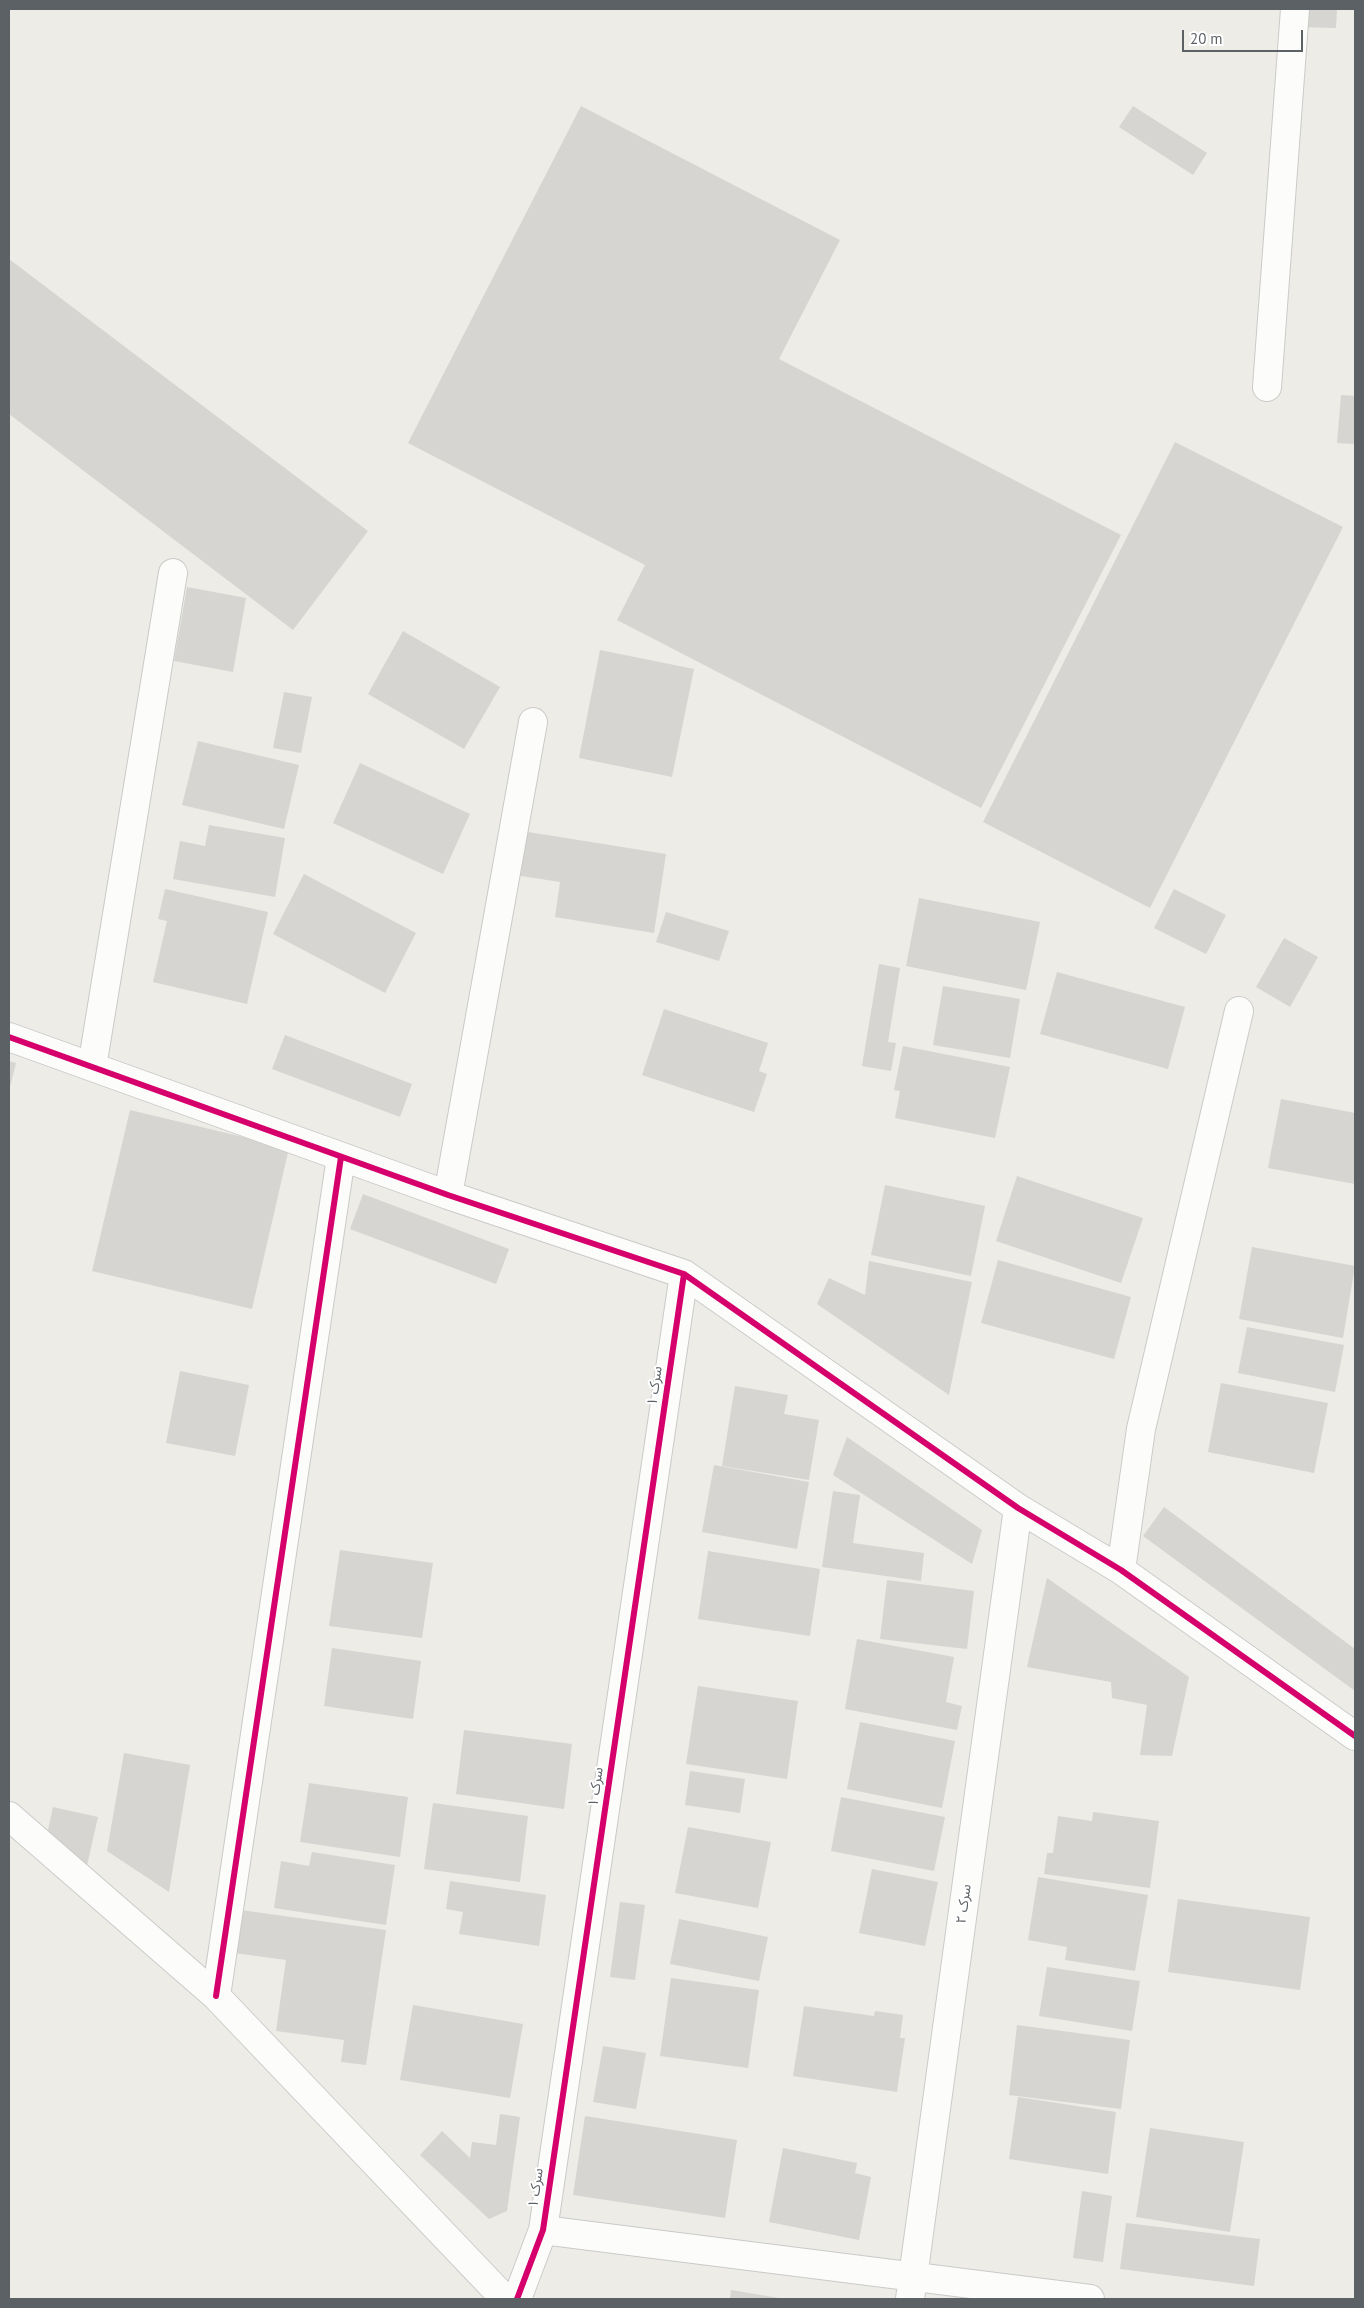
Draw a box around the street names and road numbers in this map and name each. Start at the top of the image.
street label: سرک ۱ [644,1365,666,1407]
street label: سرک ۱ [585,1766,607,1808]
street label: سرک ۲ [953,1883,975,1925]
street label: سرک ۱ [525,2167,547,2209]

